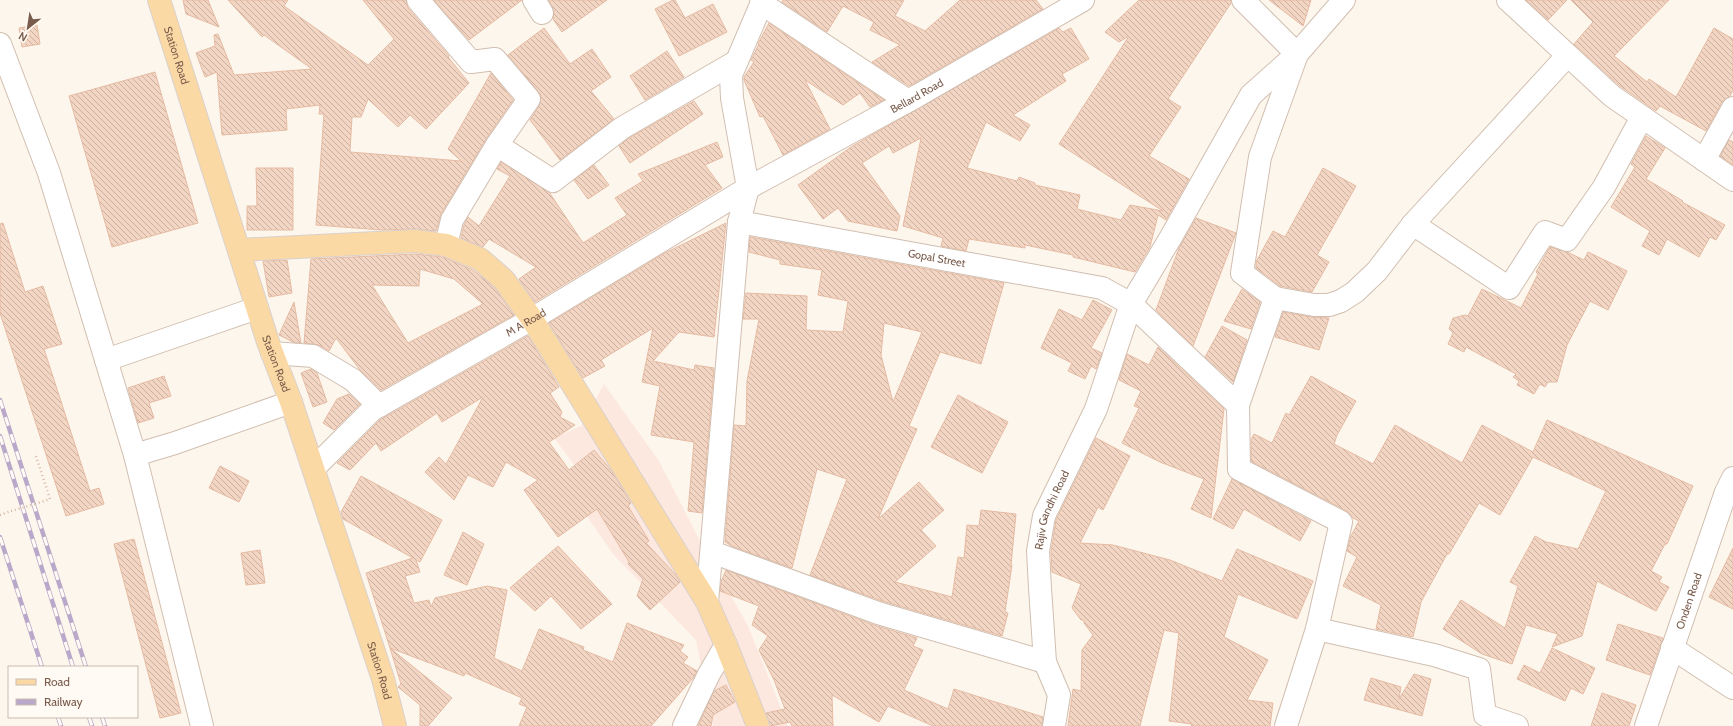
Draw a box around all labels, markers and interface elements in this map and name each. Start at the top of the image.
north arrow [8,8,48,48]
street label: Station Road [161,25,192,86]
text: N [16,29,30,45]
street label: Bellard Road [888,75,946,116]
street label: Gopal Street [907,246,967,270]
street label: M A Road [503,305,549,340]
street label: Station Road [259,333,293,394]
street label: Rajiv Gandhi Road [1031,468,1072,551]
street label: Onden Road [1673,571,1705,631]
street label: Station Road [364,640,395,701]
legend [8,666,138,718]
text: Road [44,674,70,689]
text: Railway [44,694,82,709]

